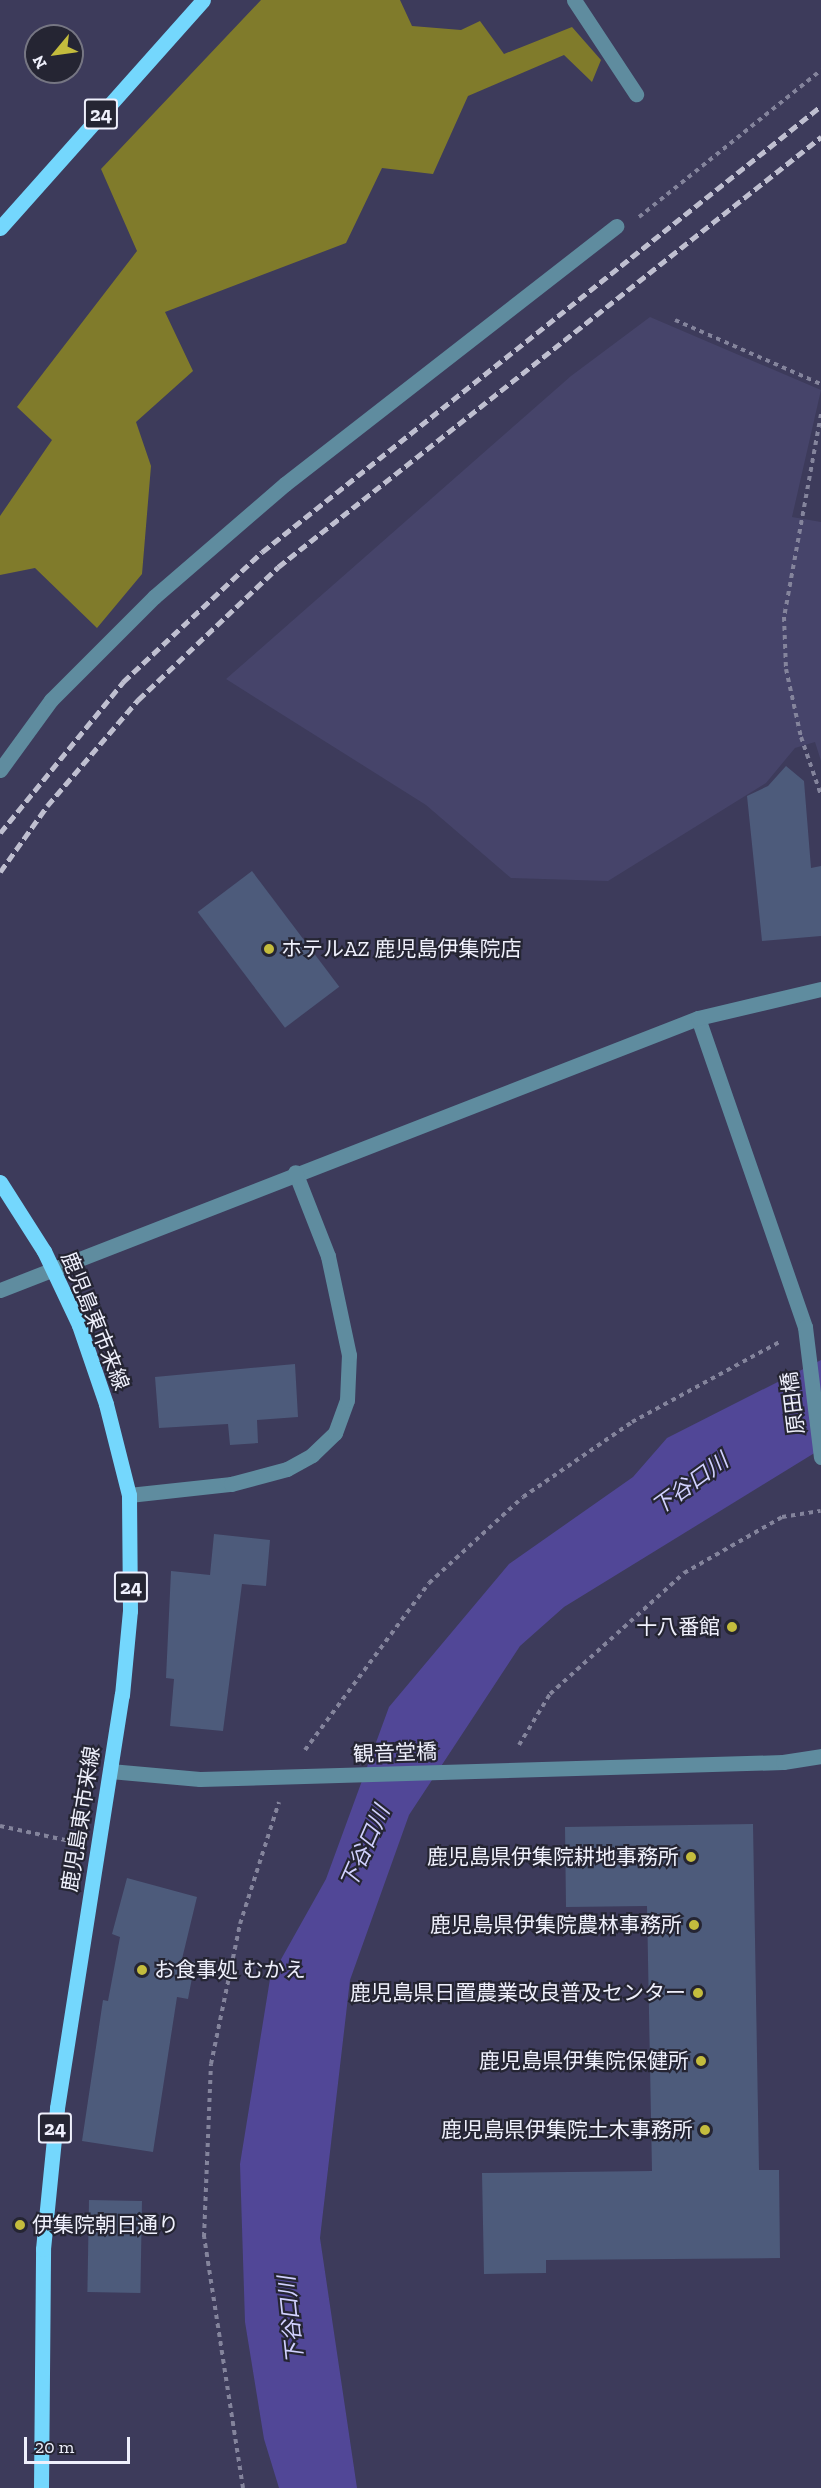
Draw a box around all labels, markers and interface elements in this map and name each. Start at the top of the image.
north arrow [24,24,84,84]
text: N [28,52,51,72]
road number: 24 [83,97,119,131]
place label: ホテルAZ 鹿児島伊集院店 [281,936,521,962]
marker: ホテルAZ 鹿児島伊集院店 [262,942,276,956]
street label: 鹿児島東市来線 [56,1248,134,1394]
street label: 原田橋 [777,1370,809,1436]
water label: 下谷口川 [647,1447,733,1521]
road number: 24 [113,1570,149,1604]
place label: 十八番館 [636,1614,720,1640]
marker: 十八番館 [725,1620,739,1634]
street label: 観音堂橋 [353,1739,437,1767]
street label: 鹿児島東市来線 [57,1744,105,1894]
water label: 下谷口川 [335,1801,395,1893]
place label: 鹿児島県伊集院耕地事務所 [427,1844,679,1870]
marker: 鹿児島県伊集院耕地事務所 [684,1850,698,1864]
place label: 鹿児島県伊集院農林事務所 [430,1912,682,1938]
marker: 鹿児島県伊集院農林事務所 [687,1918,701,1932]
place label: お食事処 むかえ [154,1957,306,1983]
marker: お食事処 むかえ [135,1963,149,1977]
place label: 鹿児島県日置農業改良普及センター [350,1980,686,2006]
marker: 鹿児島県日置農業改良普及センター [691,1986,705,2000]
place label: 鹿児島県伊集院保健所 [479,2048,689,2074]
marker: 鹿児島県伊集院保健所 [694,2054,708,2068]
road number: 24 [37,2111,73,2145]
place label: 鹿児島県伊集院土木事務所 [441,2117,693,2143]
marker: 鹿児島県伊集院土木事務所 [698,2123,712,2137]
place label: 伊集院朝日通り [32,2212,179,2238]
marker: 伊集院朝日通り [13,2218,27,2232]
water label: 下谷口川 [273,2275,309,2365]
scale bar [27,2425,134,2463]
text: 20 m [35,2436,74,2458]

